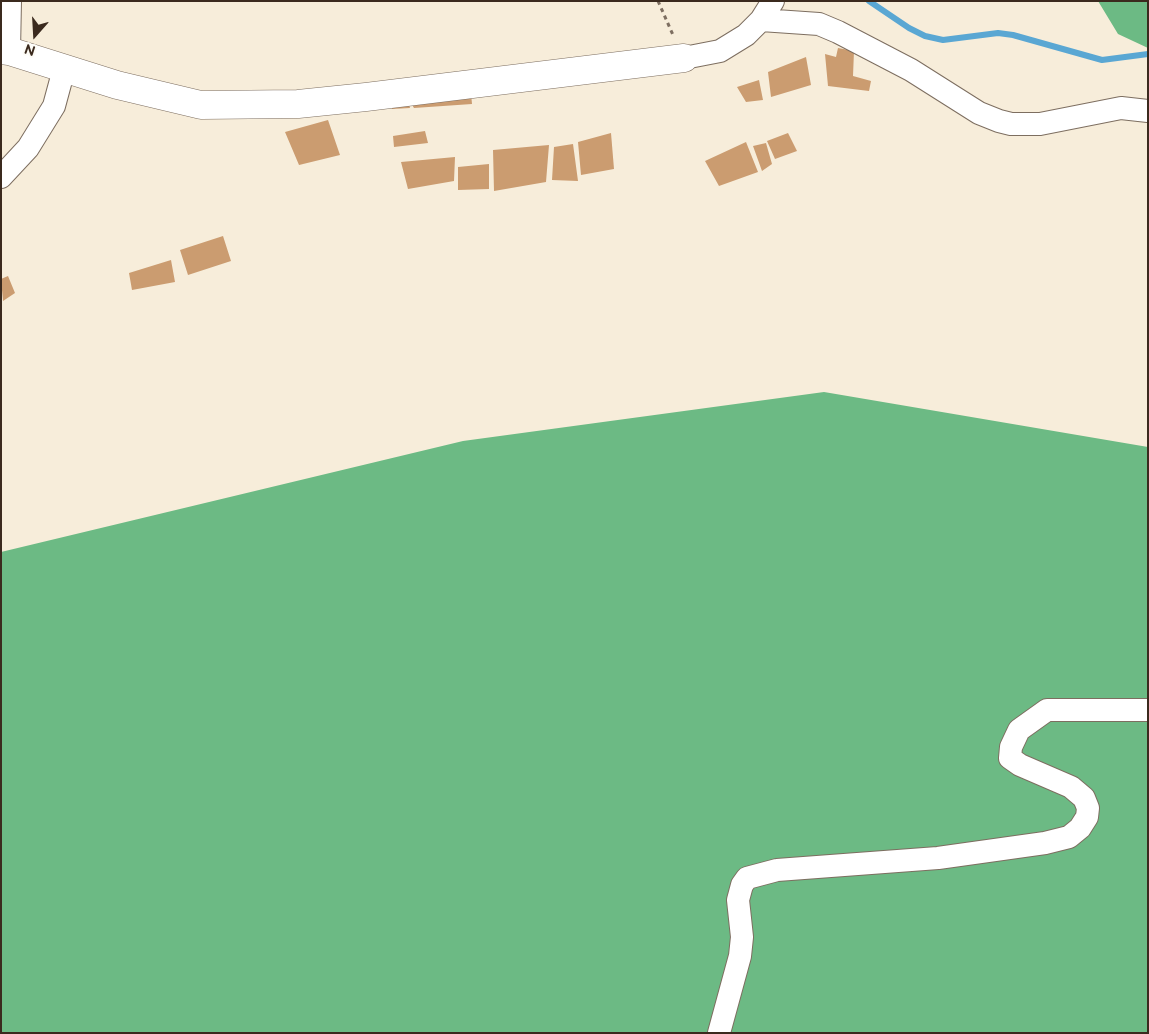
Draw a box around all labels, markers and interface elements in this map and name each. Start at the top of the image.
north arrow [10,10,60,60]
text: N [22,40,38,59]

